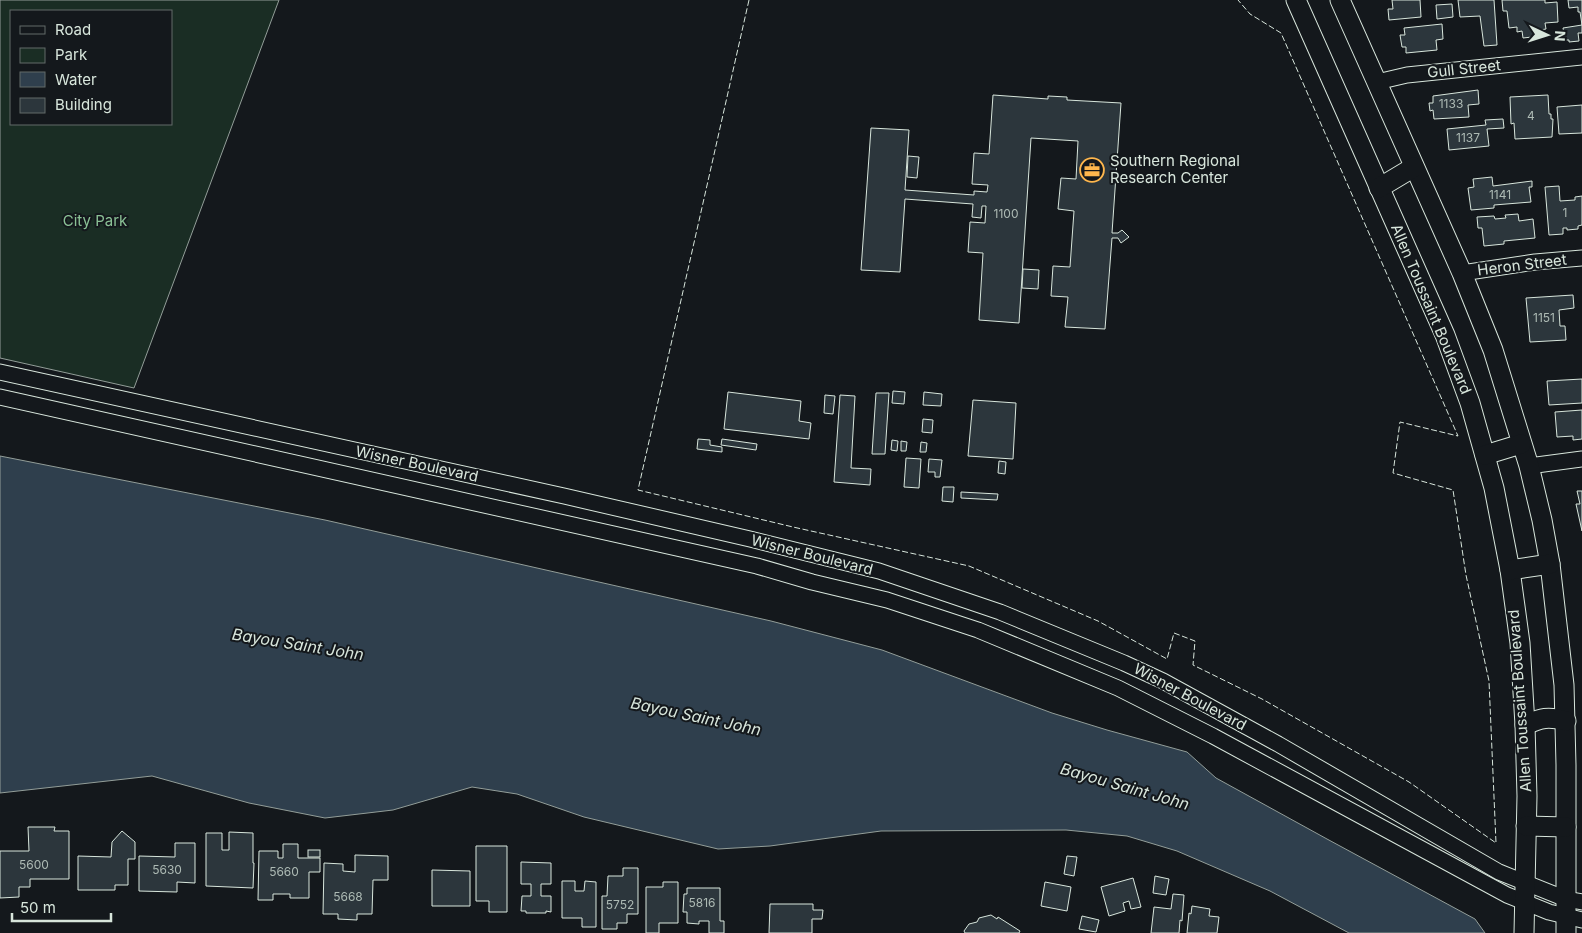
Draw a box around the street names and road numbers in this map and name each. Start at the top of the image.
street label: Gull Street [1426,55,1502,82]
street label: Allen Toussaint Boulevard [1387,221,1476,397]
street label: Heron Street [1476,250,1568,279]
street label: Wisner Boulevard [354,441,480,486]
street label: Wisner Boulevard [749,530,875,579]
street label: Allen Toussaint Boulevard [1504,609,1535,793]
street label: Wisner Boulevard [1131,659,1250,734]

